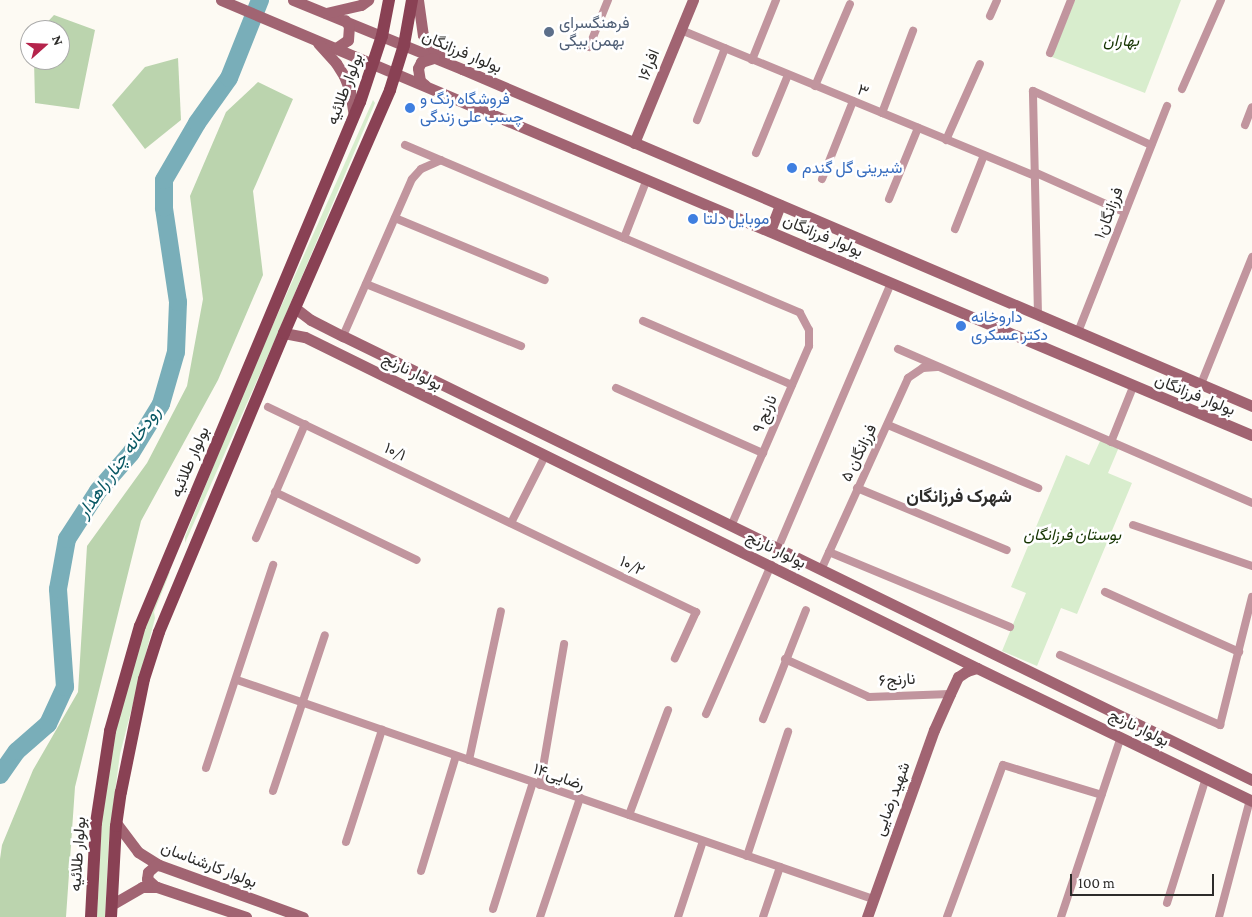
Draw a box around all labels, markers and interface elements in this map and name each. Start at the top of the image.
place label: فرهنگسرای بهمن بیگی [559,13,630,51]
north arrow [20,20,70,70]
marker: فرهنگسرای بهمن بیگی [543,26,555,38]
street label: بولوار فرزانگان [419,27,505,77]
park label: بهاران [1103,31,1139,51]
text: N [49,33,67,47]
street label: ۱۶افرا [634,46,664,84]
street label: بولوار طلائیه [323,51,367,127]
street label: ۳ [855,80,871,102]
place label: فروشگاه رنگ و چسب علی زندگی [420,89,524,127]
marker: فروشگاه رنگ و چسب علی زندگی [404,102,416,114]
place label: شیرینی گل گندم [802,158,902,178]
marker: شیرینی گل گندم [786,162,798,174]
street label: فرزانگان۱ [1090,184,1128,242]
place label: موبایل دلتا [703,209,769,229]
street label: بولوار فرزانگان [780,211,866,261]
marker: موبایل دلتا [687,213,699,225]
place label: داروخانه دکتر عسکری [971,307,1048,345]
marker: داروخانه دکتر عسکری [955,320,967,332]
street label: بولوار نارنج [379,349,445,395]
street label: بولوار فرزانگان [1152,370,1238,420]
street label: نارنج ۹ [748,392,782,436]
water label: رودخانه چنار راهدار [73,402,165,522]
street label: فرزانگان ۵ [837,421,881,485]
street label: بولوار طلائیه [167,424,213,500]
street label: ۱۰/۱ [381,439,409,465]
district label: شهرک فرزانگان [906,485,1012,507]
park label: بوستان فرزانگان [1023,525,1121,545]
street label: بولوار نارنج [743,527,809,573]
street label: ۱۰/۲ [616,552,648,580]
street label: نارنج۶ [878,669,916,691]
street label: بولوار نارنج [1106,705,1172,751]
street label: رضایی۱۴ [531,759,587,795]
street label: شهید رضایی [870,759,914,839]
street label: بولوار طلائیه [66,816,90,892]
street label: بولوار کارشناسان [158,838,260,892]
scale bar [1072,864,1216,896]
text: 100 m [1078,875,1115,891]

